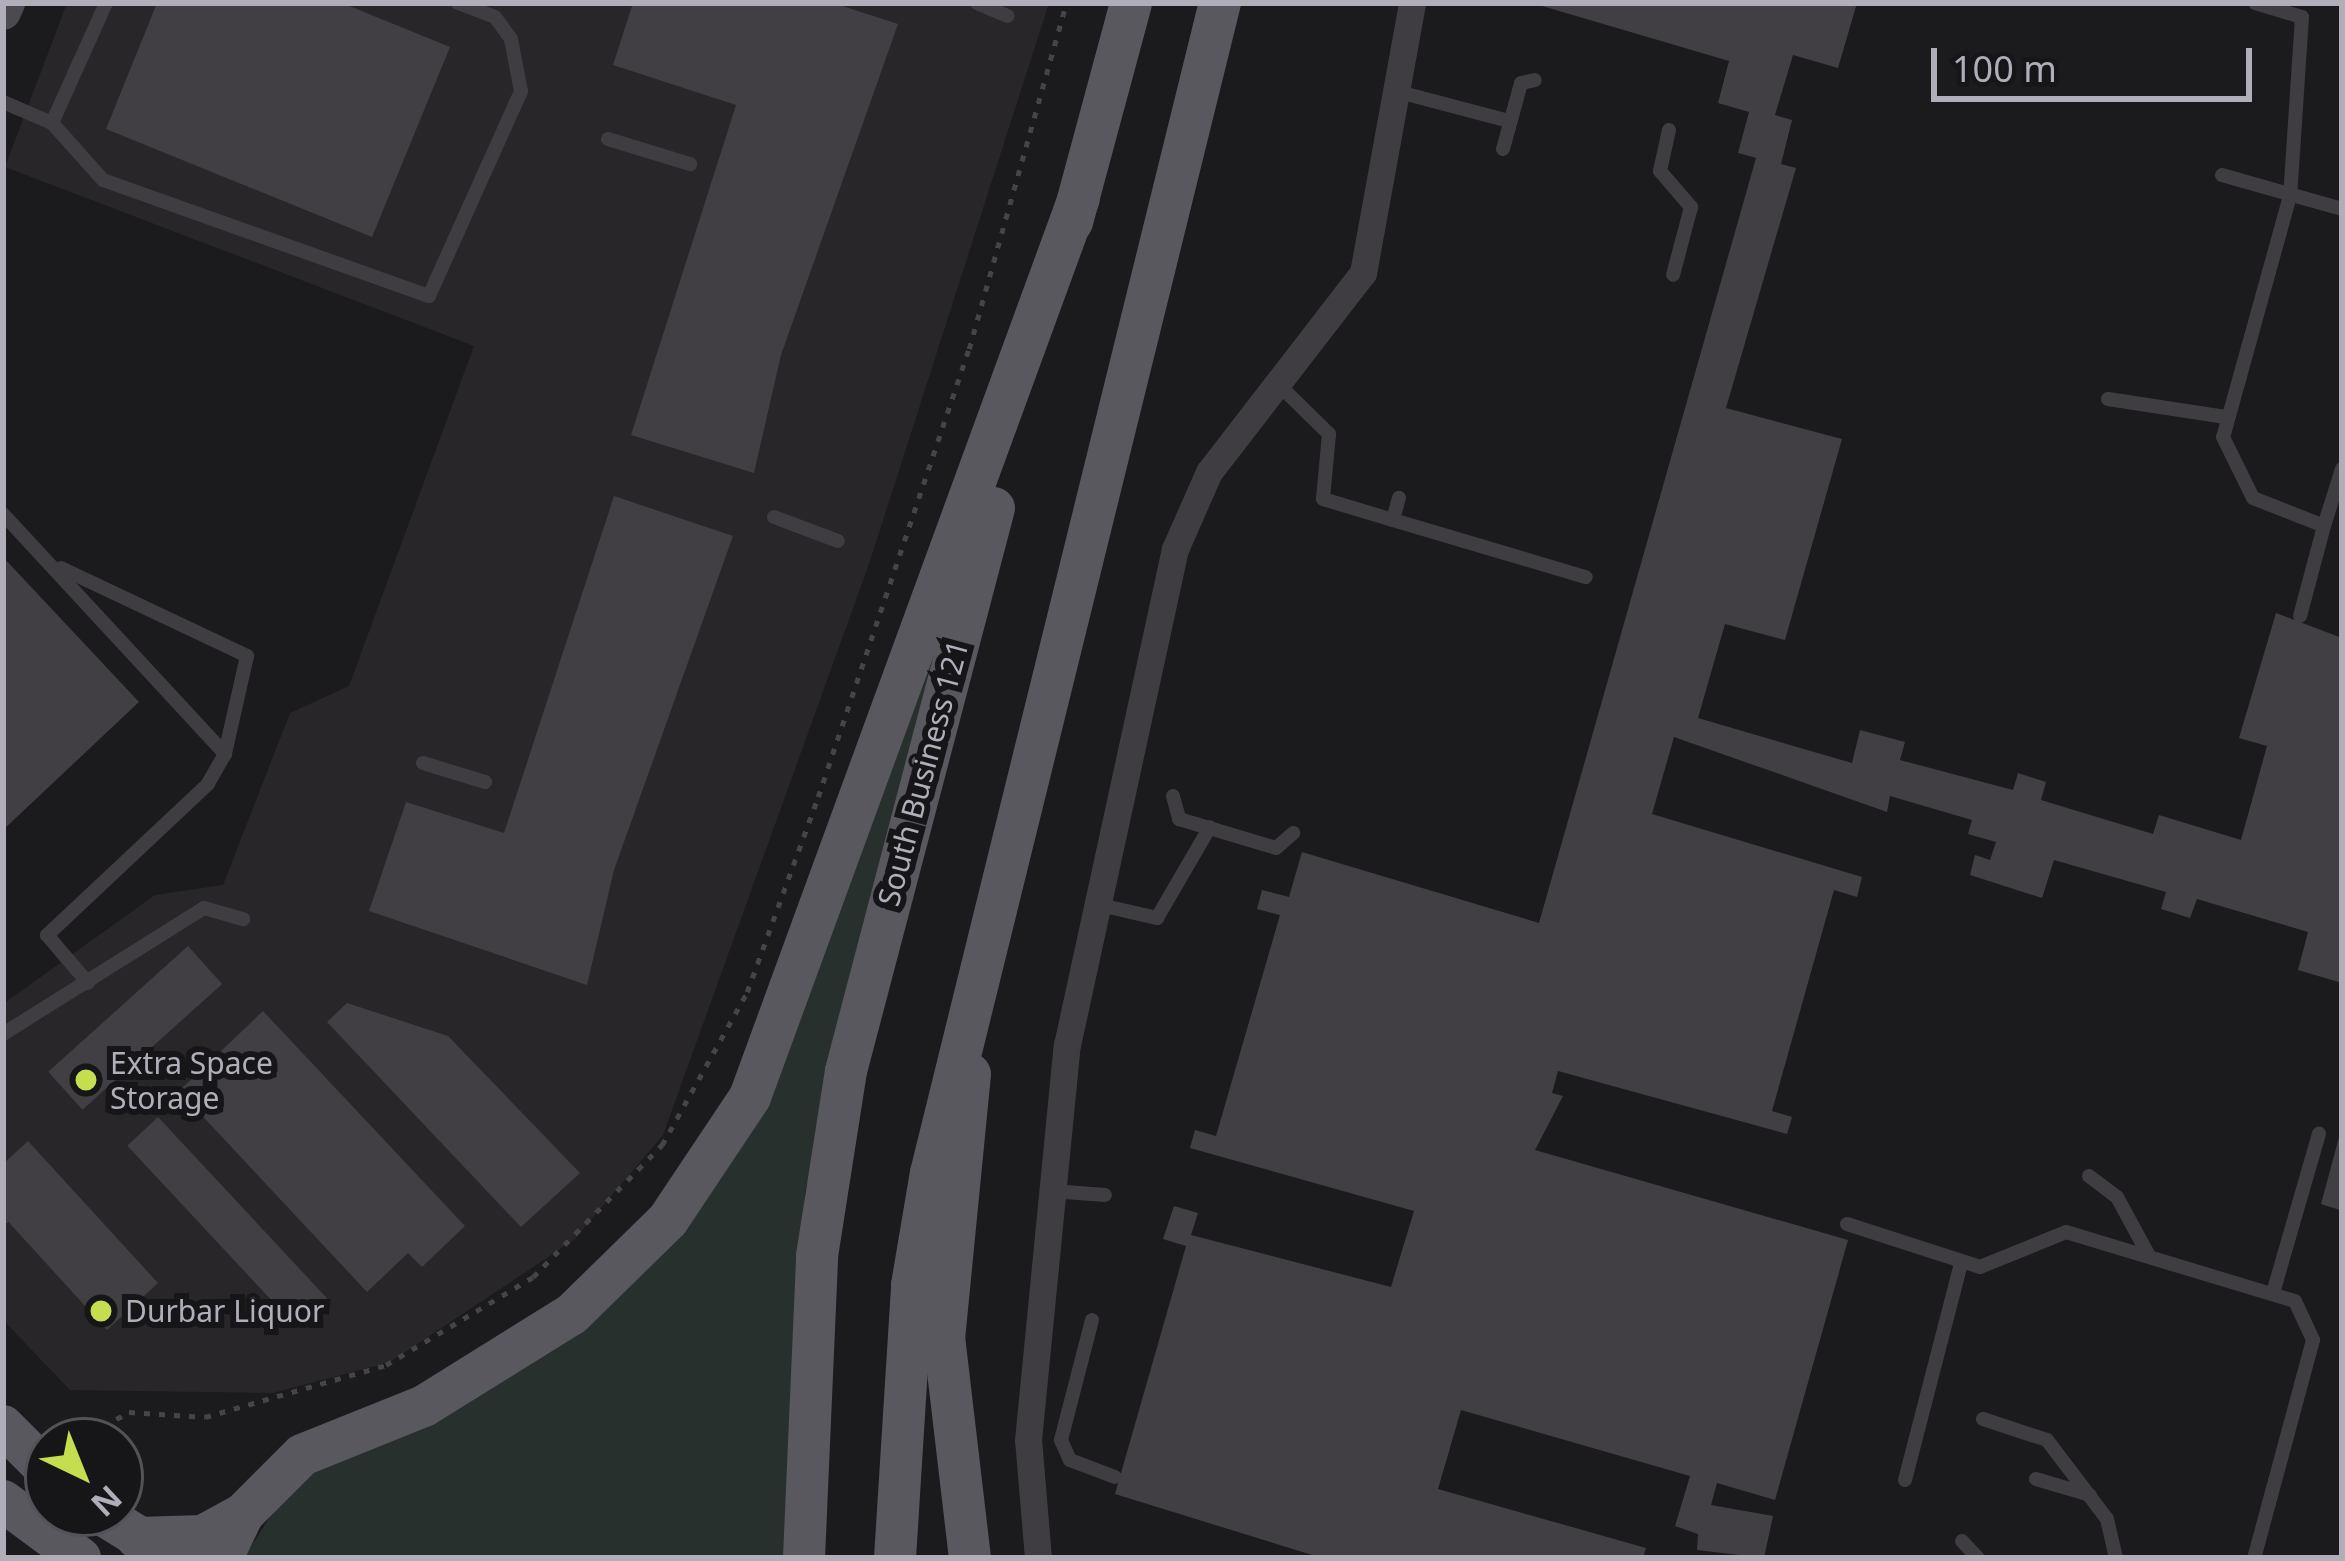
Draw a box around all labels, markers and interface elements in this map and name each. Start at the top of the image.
scale bar [1937,24,2258,98]
text: 100 m [1952,44,2057,93]
street label: South Business 121 [870,636,976,910]
place label: Extra Space Storage [110,1045,273,1116]
marker: Extra Space Storage [73,1067,99,1093]
place label: Durbar Liquor [125,1293,324,1329]
marker: Durbar Liquor [88,1298,114,1324]
north arrow [24,1417,144,1537]
text: N [82,1476,132,1527]

